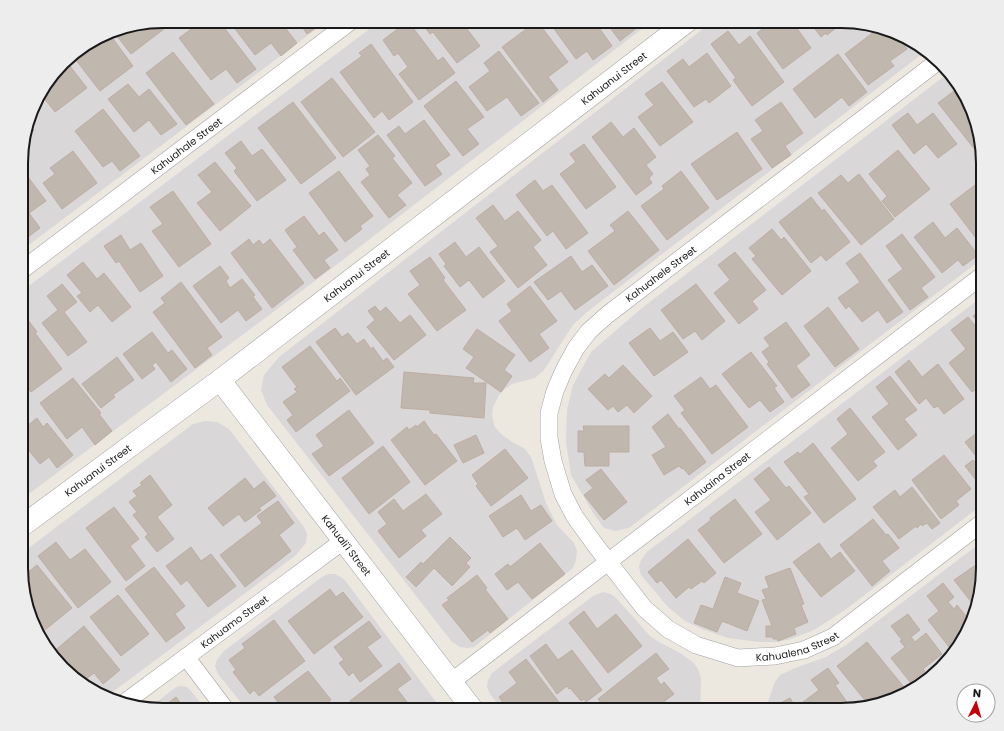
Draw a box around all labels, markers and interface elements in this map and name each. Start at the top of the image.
street label: Kahuanui Street [577,48,650,108]
street label: Kahuahale Street [147,113,225,178]
street label: Kahuahele Street [622,242,700,306]
street label: Kahuanui Street [320,245,393,305]
street label: Kahuanui Street [61,440,134,500]
street label: Kahuaina Street [681,448,754,509]
street label: Kahuali'i Street [318,511,375,579]
street label: Kahuamo Street [197,591,271,652]
street label: Kahualena Street [755,627,842,665]
north arrow [956,683,996,723]
text: N [972,685,982,701]

